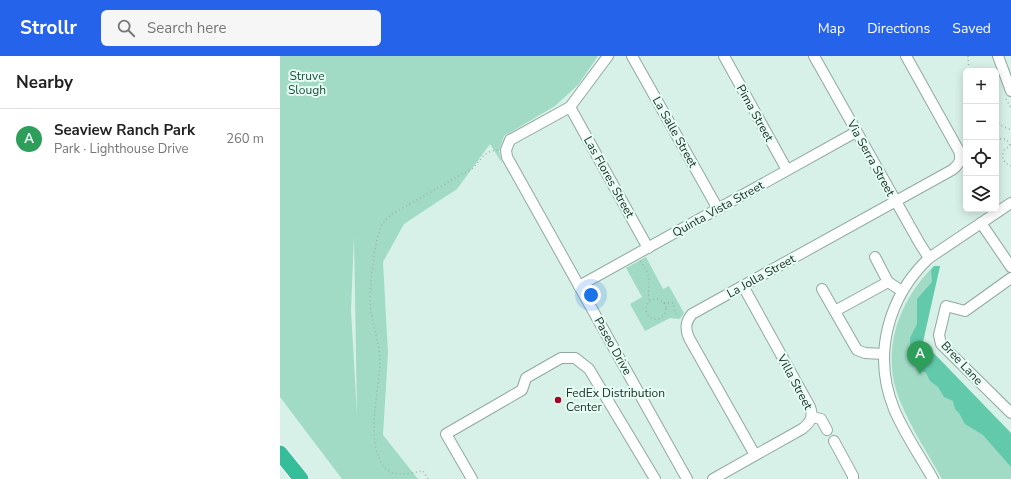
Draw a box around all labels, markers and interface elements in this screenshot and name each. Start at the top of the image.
search box [101,10,381,46]
text: Strollr [20,15,77,41]
icon: search [115,17,137,39]
text: Search here [147,18,227,38]
text: Map [818,19,845,38]
text: Directions [867,19,930,38]
text: Saved [952,19,991,38]
park label: Struve Slough [288,68,326,98]
map controls [963,68,999,212]
button: + [963,68,999,104]
text: Nearby [16,71,73,94]
street label: Pima Street [733,82,778,145]
street label: La Salle Street [649,94,702,171]
button: − [963,104,999,140]
street label: Via Serra Street [843,116,899,200]
text: Seaview Ranch Park [54,120,195,140]
text: A [24,130,34,148]
text: 260 m [226,130,264,148]
street label: Las Flores Street [580,133,638,221]
text: Park · Lighthouse Drive [54,140,188,158]
button: locate [963,140,999,176]
button: layers [963,176,999,212]
street label: Quinta Vista Street [669,177,767,241]
street label: La Jolla Street [724,250,799,301]
your location [581,285,601,305]
street label: Paseo Drive [590,314,636,378]
street label: Bree Lane [938,338,986,388]
pin: A [907,341,933,374]
street label: Villa Street [773,351,817,413]
place label: FedEx Distribution Center [566,385,665,415]
marker: FedEx Distribution Center [553,395,563,405]

